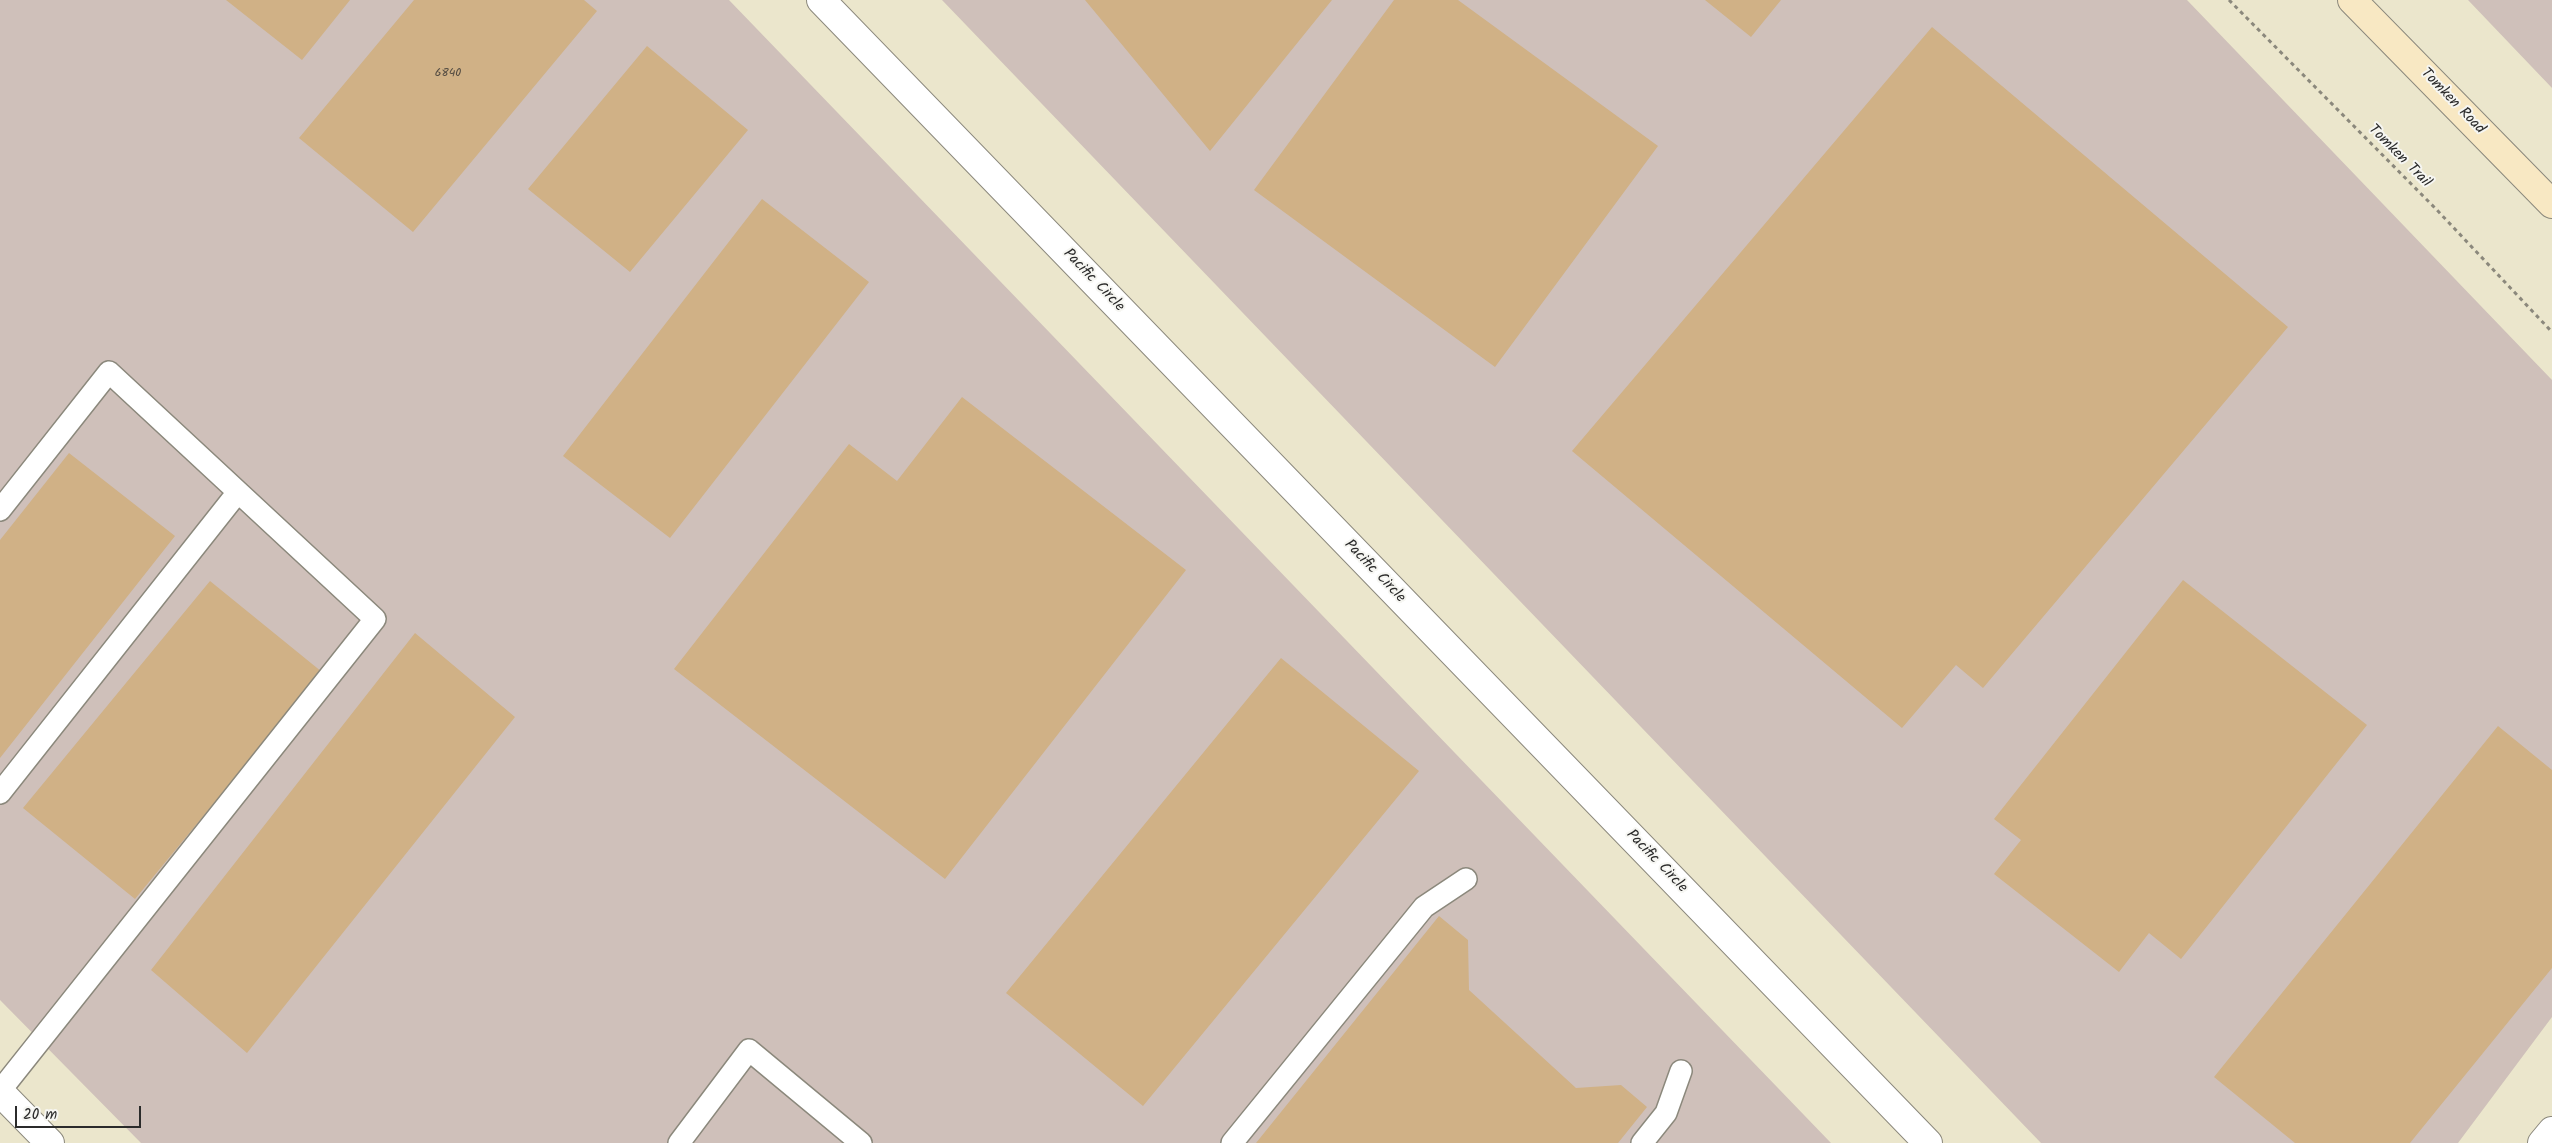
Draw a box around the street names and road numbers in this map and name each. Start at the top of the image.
street label: Tomken Road [2416,65,2488,139]
street label: Tomken Trail [2364,122,2434,192]
street label: Pacific Circle [1059,246,1127,316]
street label: Pacific Circle [1340,537,1408,607]
street label: Pacific Circle [1622,827,1690,897]

